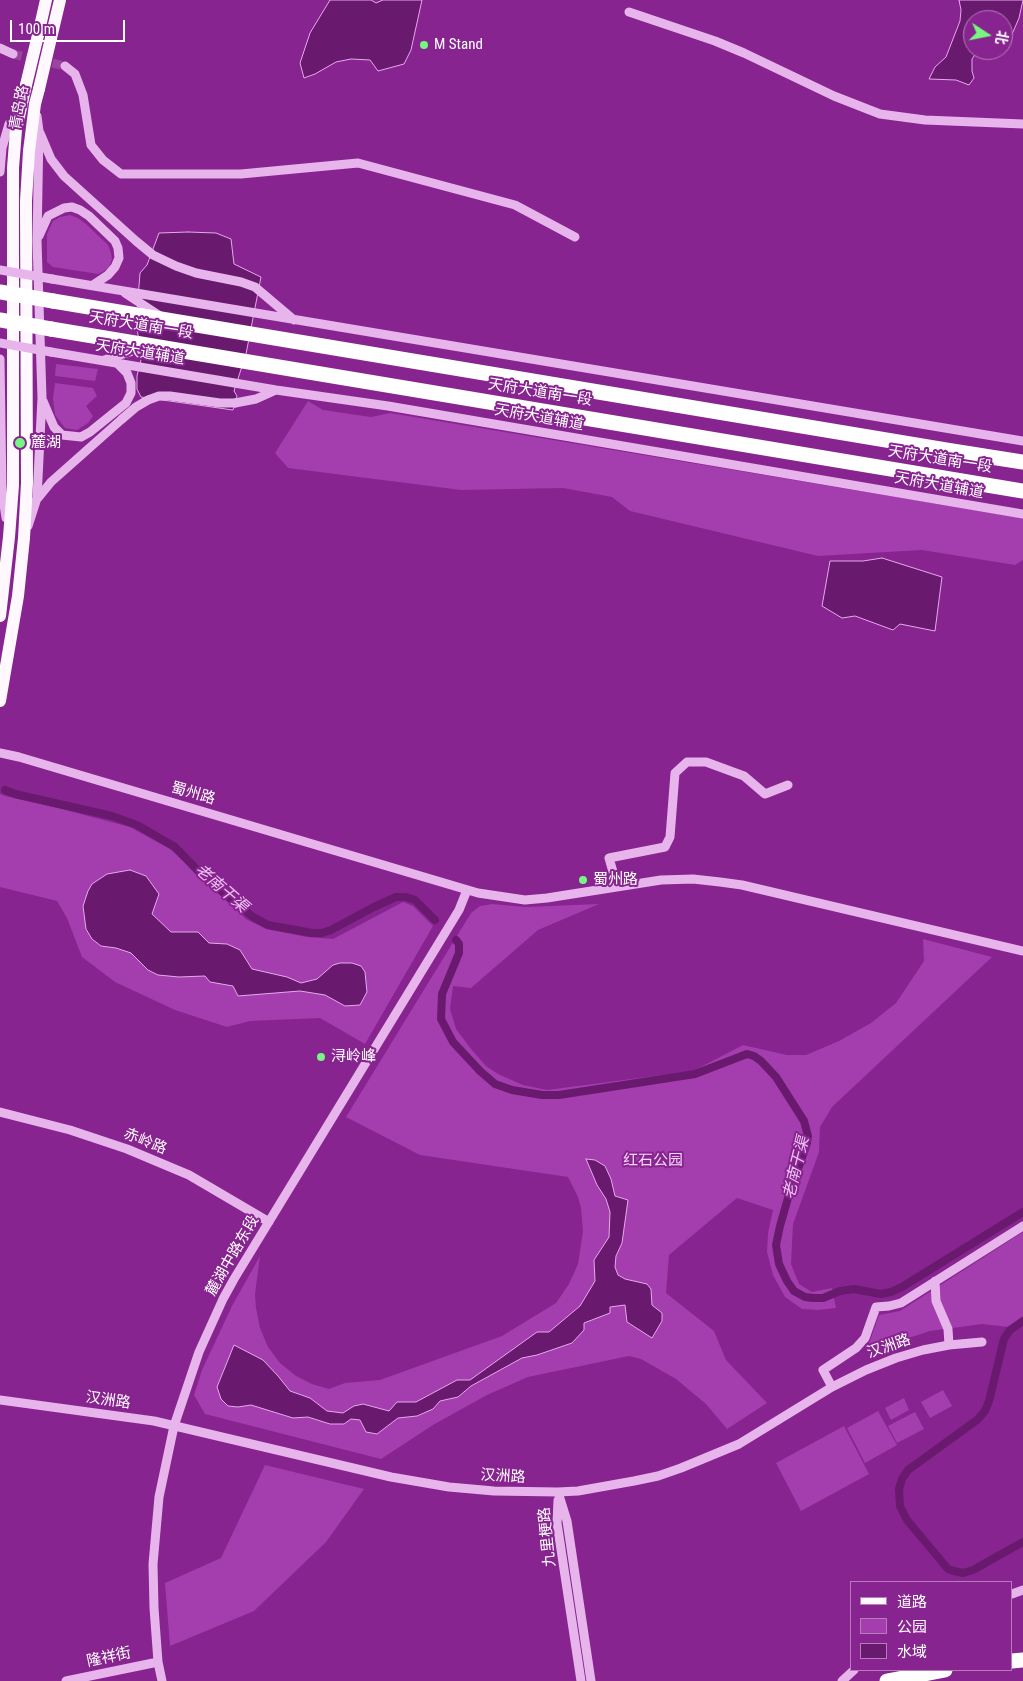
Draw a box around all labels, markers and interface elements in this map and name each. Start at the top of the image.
scale bar [12,10,128,42]
north arrow [963,10,1013,60]
text: 100 m [18,20,55,38]
text: 北 [993,29,1011,46]
place label: M Stand [434,36,483,54]
marker: M Stand [418,39,430,51]
street label: 青岛路 [7,84,33,132]
street label: 天府大道南一段 [88,309,194,343]
street label: 天府大道辅道 [94,337,186,369]
street label: 天府大道南一段 [487,376,593,410]
street label: 天府大道辅道 [493,401,585,435]
place label: 麓湖 [31,434,61,452]
marker: 麓湖 [13,436,27,450]
street label: 天府大道南一段 [887,443,993,477]
street label: 天府大道辅道 [893,469,985,503]
street label: 蜀州路 [169,779,217,809]
water label: 老南干渠 [191,861,251,917]
place label: 蜀州路 [593,871,638,889]
marker: 蜀州路 [577,874,589,886]
place label: 浔岭峰 [331,1048,376,1066]
marker: 浔岭峰 [315,1051,327,1063]
street label: 赤岭路 [121,1125,169,1159]
water label: 老南干渠 [780,1135,814,1201]
park label: 红石公园 [623,1152,683,1170]
street label: 麓湖中路东段 [203,1213,263,1299]
street label: 汉洲路 [865,1331,913,1363]
street label: 汉洲路 [84,1389,132,1413]
street label: 汉洲路 [480,1467,526,1487]
street label: 九里梗路 [536,1506,560,1568]
legend [850,1581,1013,1671]
text: 道路 [897,1593,927,1611]
text: 公园 [897,1618,927,1636]
text: 水域 [897,1643,927,1661]
street label: 隆祥街 [85,1645,133,1671]

